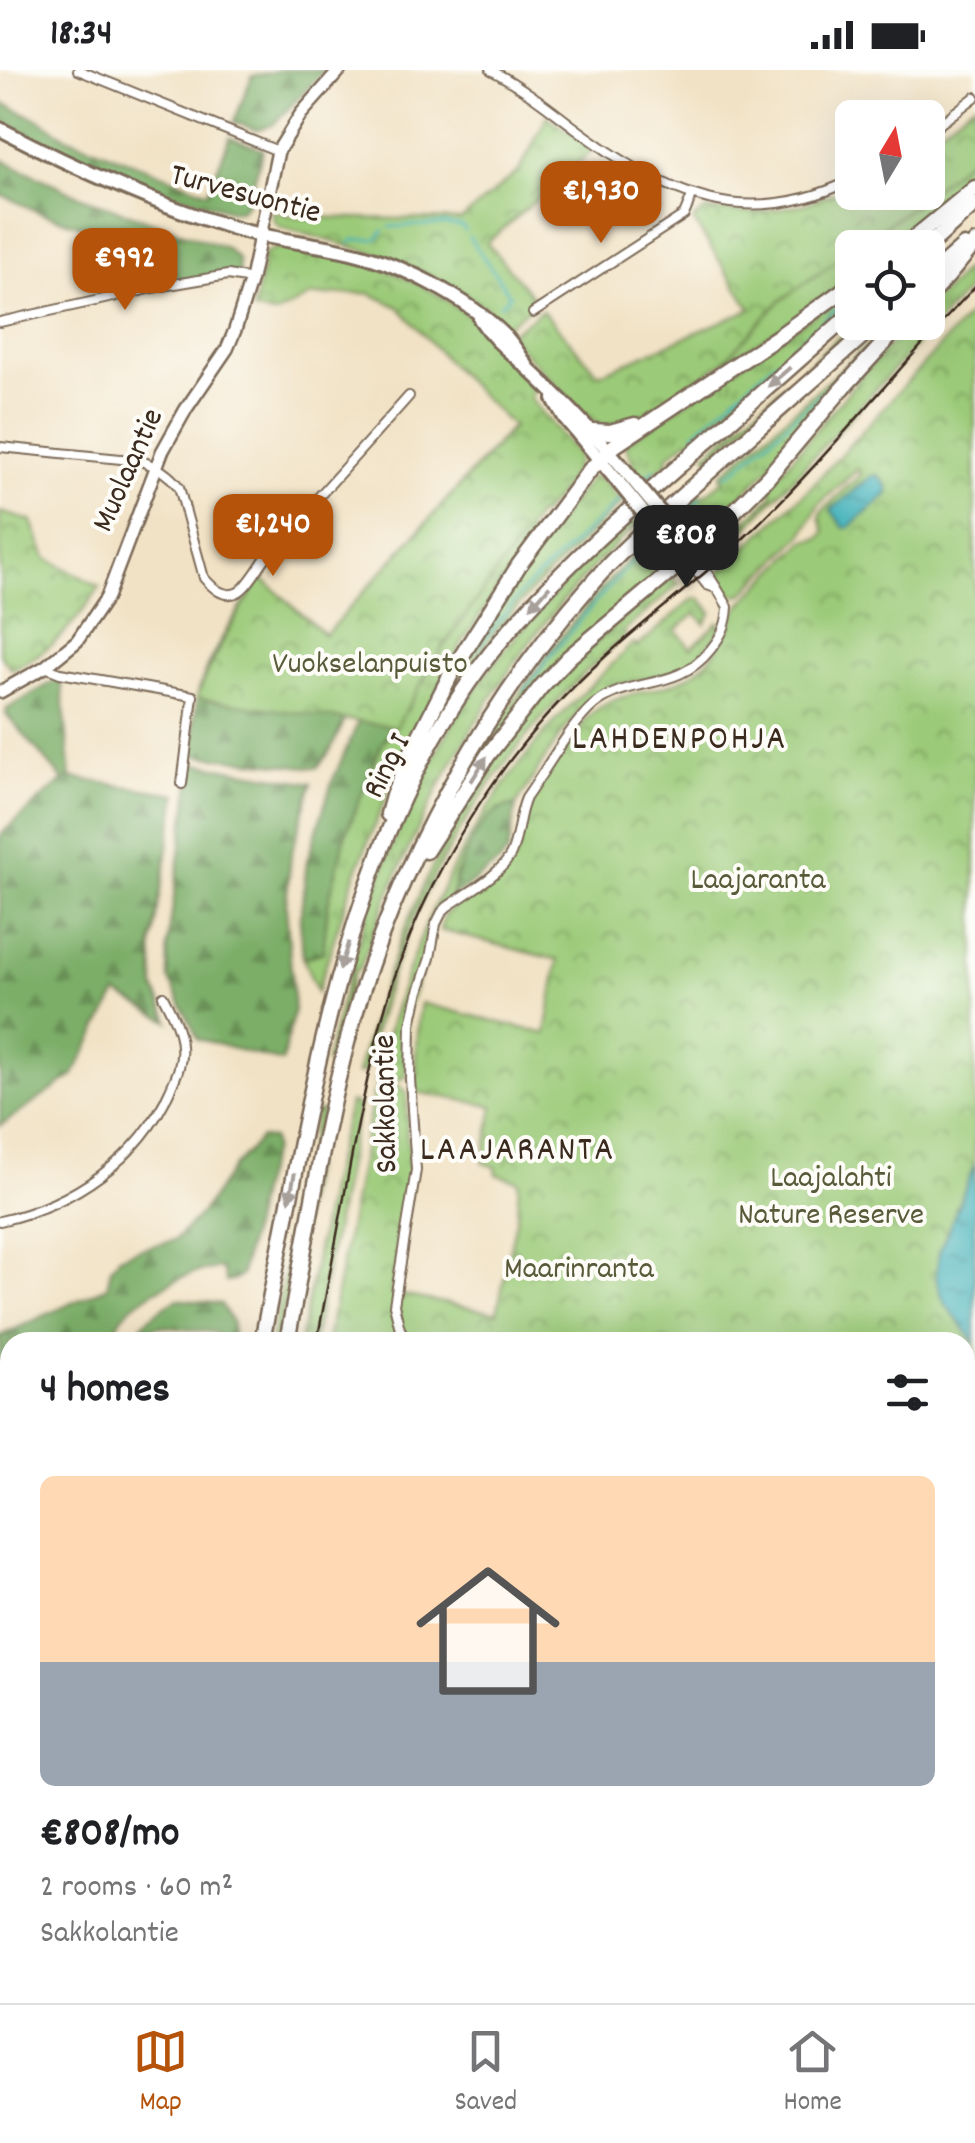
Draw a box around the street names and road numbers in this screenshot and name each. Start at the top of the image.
street label: Turvesuontie [165,154,325,238]
street label: Muolaantie [82,402,178,540]
street label: Ring I [353,726,425,808]
street label: Sakkolantie [364,1034,412,1174]

